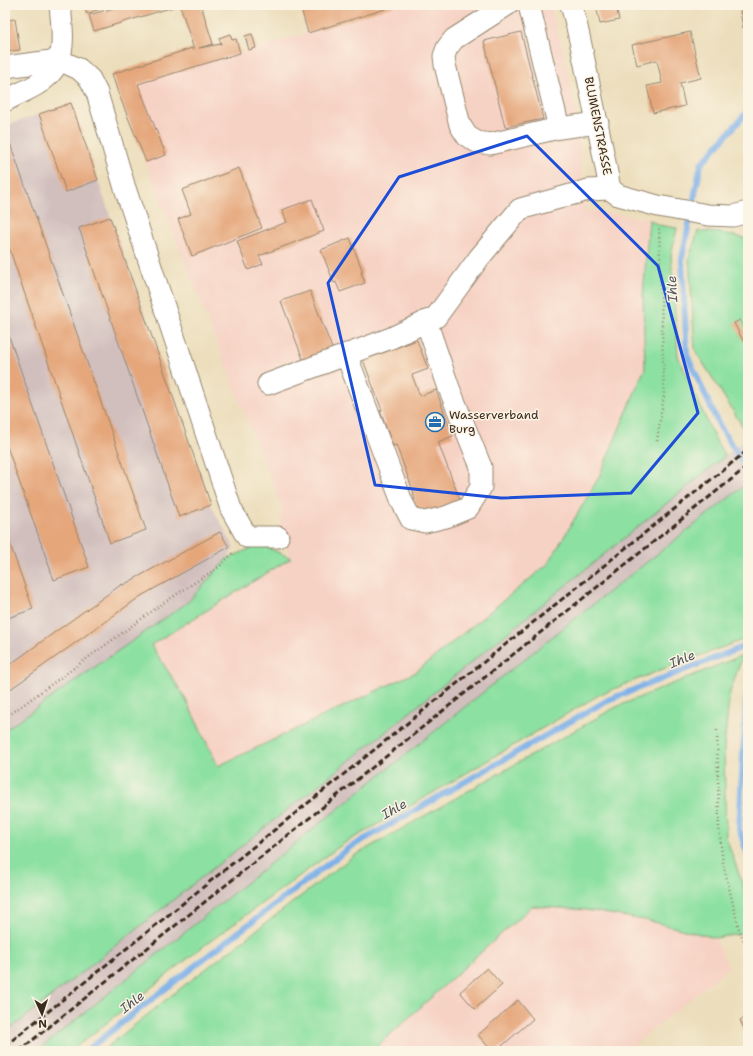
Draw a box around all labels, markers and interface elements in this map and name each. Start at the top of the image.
street label: BLUMENSTRASSE [581,75,615,177]
water label: Ihle [663,275,681,304]
place label: Wasserverband Burg [449,407,539,437]
office icon: Wasserverband Burg [424,411,446,433]
water label: Ihle [666,646,697,672]
water label: Ihle [377,795,410,823]
water label: Ihle [116,987,148,1017]
north arrow [22,994,62,1034]
text: N [37,1016,47,1031]

